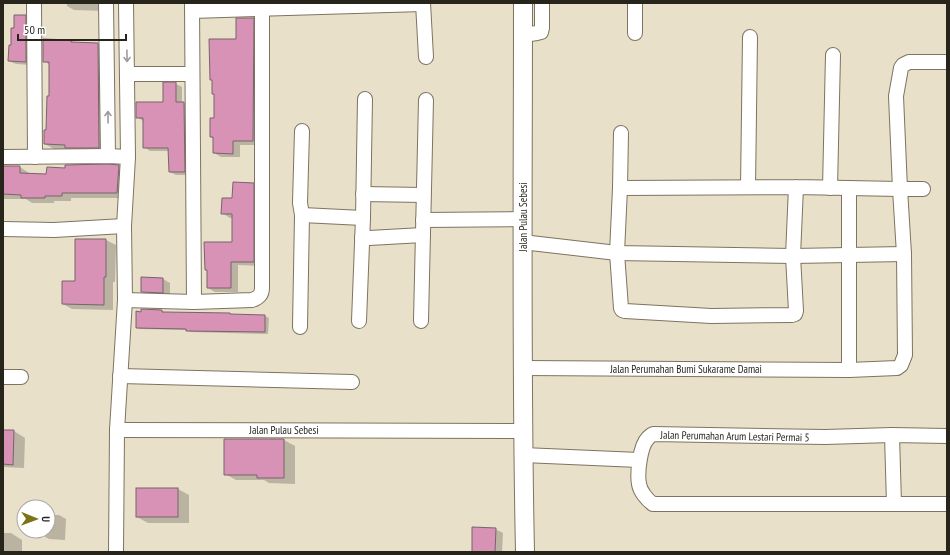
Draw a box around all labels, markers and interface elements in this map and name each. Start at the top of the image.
scale bar [18,16,126,42]
text: 50 m [24,22,45,37]
one-way arrow [123,49,131,62]
one-way arrow [104,111,111,124]
street label: Jalan Pulau Sebesi [516,182,530,253]
street label: Jalan Perumahan Bumi Sukarame Damai [609,362,762,376]
street label: Jalan Pulau Sebesi [248,423,319,437]
street label: Jalan Perumahan Arum Lestari Permai 5 [659,428,810,444]
north arrow [16,499,56,539]
text: U [39,516,53,522]

